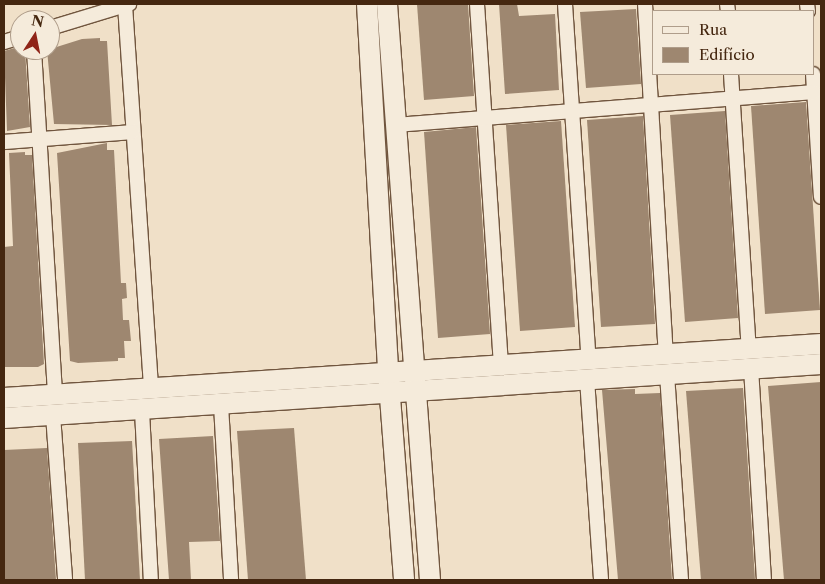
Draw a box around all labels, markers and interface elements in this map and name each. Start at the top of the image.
north arrow [10,10,60,60]
legend [652,10,815,75]
text: N [30,11,45,31]
text: Rua [699,20,727,39]
text: Edifício [699,45,755,64]

